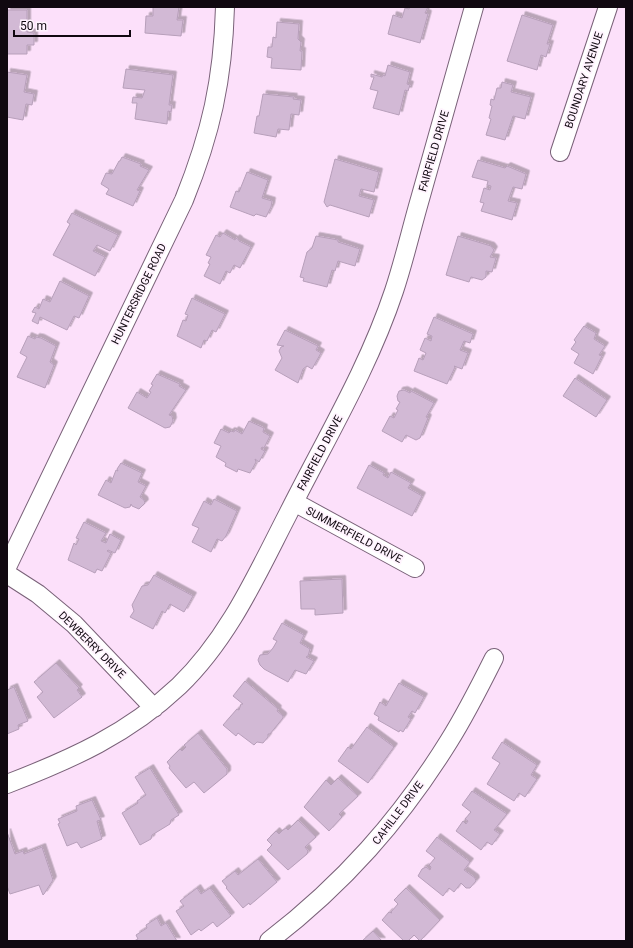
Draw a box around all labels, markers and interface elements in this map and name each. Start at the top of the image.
scale bar [14,12,130,38]
text: 50 m [20,19,47,33]
street label: BOUNDARY AVENUE [562,30,606,130]
street label: FAIRFIELD DRIVE [416,109,452,193]
street label: HUNTERSRIDGE ROAD [109,241,169,347]
street label: FAIRFIELD DRIVE [295,413,345,493]
street label: SUMMERFIELD DRIVE [304,504,404,566]
street label: DEWBERRY DRIVE [56,609,128,681]
street label: CAHILLE DRIVE [370,779,426,847]

